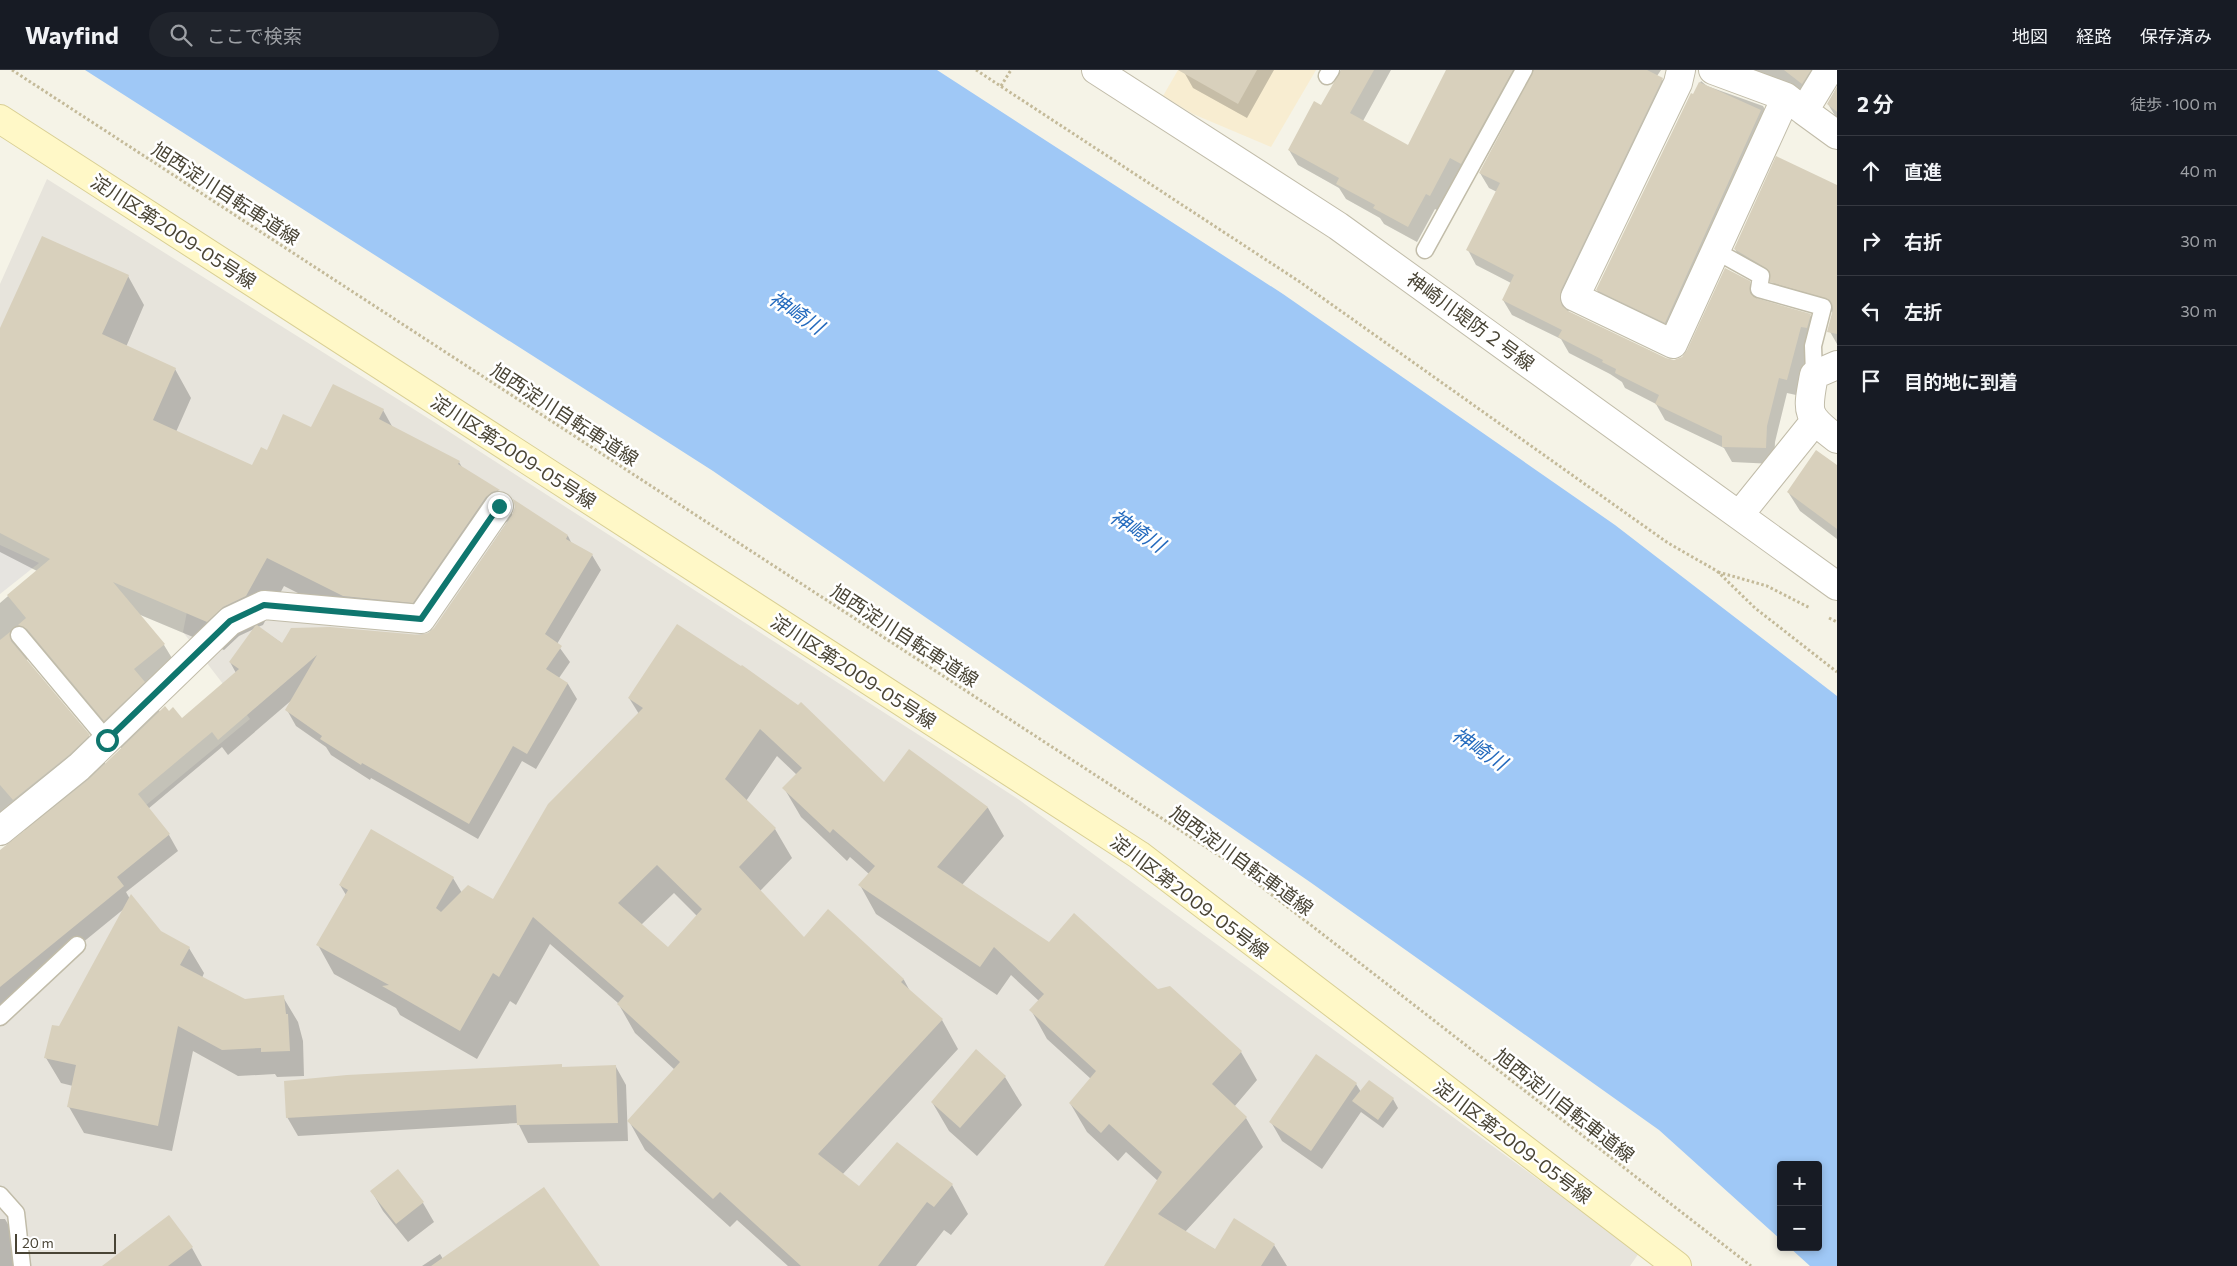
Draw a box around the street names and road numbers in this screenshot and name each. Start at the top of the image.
street label: 旭西淀川自転車道線 [148,137,304,249]
street label: 淀川区第2009-05号線 [87,169,261,293]
street label: 神崎川堤防２号線 [1403,267,1539,375]
street label: 旭西淀川自転車道線 [487,358,643,470]
street label: 淀川区第2009-05号線 [427,389,601,513]
street label: 旭西淀川自転車道線 [827,579,983,691]
street label: 淀川区第2009-05号線 [767,609,941,733]
street label: 旭西淀川自転車道線 [1166,800,1318,920]
street label: 淀川区第2009-05号線 [1106,829,1274,963]
street label: 旭西淀川自転車道線 [1491,1043,1639,1167]
street label: 淀川区第2009-05号線 [1429,1074,1597,1208]

